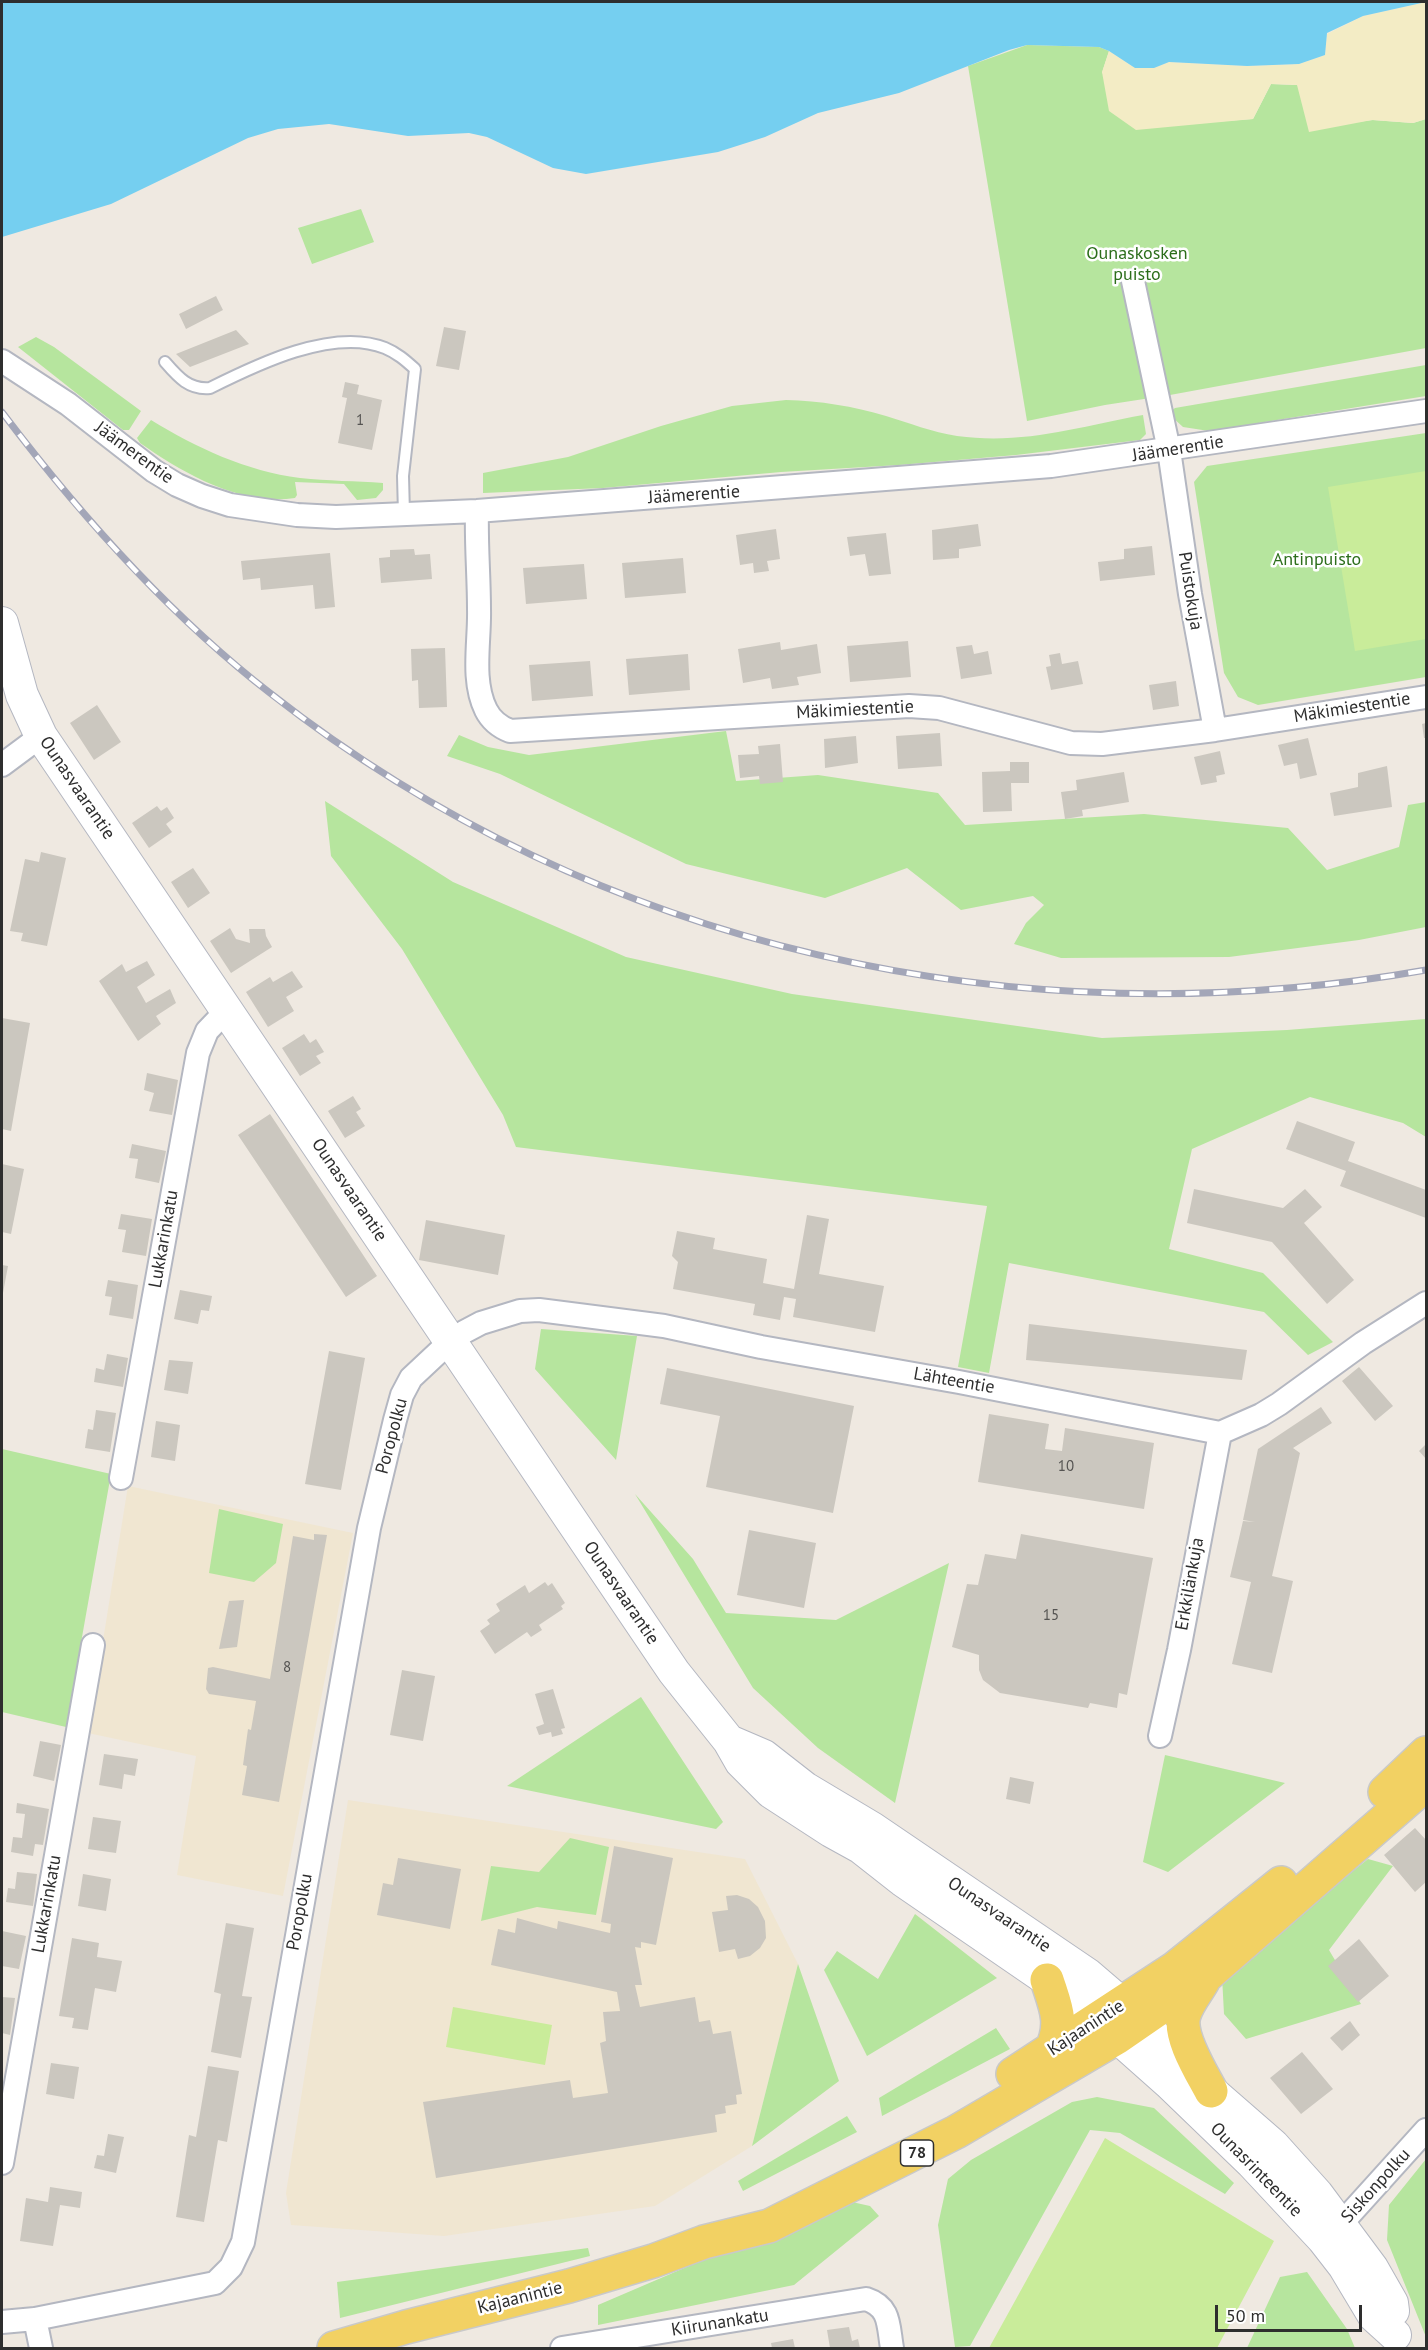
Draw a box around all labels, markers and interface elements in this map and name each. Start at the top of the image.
park label: Ounaskosken puisto [1086,243,1188,286]
house number: 1 [356,412,364,430]
street label: Jäämerentie [90,417,178,489]
street label: Jäämerentie [1131,431,1225,467]
street label: Jäämerentie [647,481,741,509]
park label: Antinpuisto [1273,549,1361,571]
street label: Puistokuja [1173,550,1207,632]
street label: Mäkimiestentie [1292,688,1412,728]
street label: Mäkimiestentie [796,696,914,724]
street label: Ounasvaarantie [35,732,119,844]
street label: Ounasvaarantie [307,1134,391,1246]
street label: Lukkarinkatu [145,1188,183,1290]
street label: Lähteentie [912,1363,996,1399]
street label: Poropolku [372,1396,412,1476]
house number: 10 [1058,1458,1074,1476]
street label: Erkkilänkuja [1171,1536,1209,1632]
street label: Ounasvaarantie [579,1537,663,1649]
house number: 15 [1043,1607,1059,1625]
house number: 8 [283,1659,291,1677]
street label: Lukkarinkatu [28,1853,66,1955]
street label: Poropolku [283,1872,317,1952]
street label: Ounasvaarantie [943,1873,1055,1957]
street label: Kajaanintie [1044,1995,1128,2061]
street label: Ounasrinteentie [1205,2118,1307,2222]
road number: 78 [900,2140,934,2166]
street label: Siskonpolku [1337,2144,1415,2228]
street label: Kajaanintie [475,2277,565,2319]
scale bar [1218,2293,1365,2331]
text: 50 m [1226,2304,1265,2327]
street label: Kiirunankatu [670,2305,770,2341]

